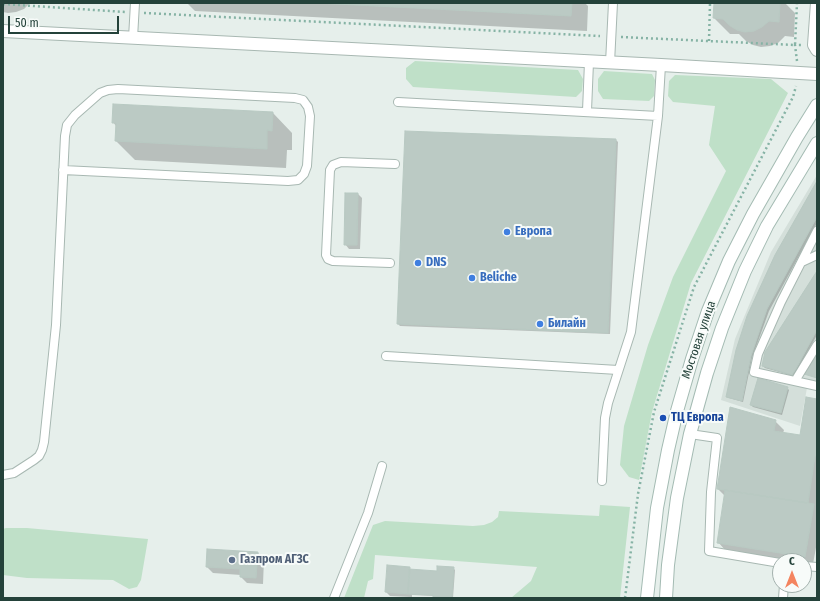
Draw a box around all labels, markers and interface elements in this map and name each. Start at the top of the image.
scale bar [10,8,121,34]
text: 50 m [15,16,39,30]
place label: Европа [515,225,552,239]
marker: Европа [502,227,512,237]
place label: DNS [426,256,447,270]
marker: DNS [413,258,423,268]
place label: Beliche [480,271,517,285]
marker: Beliche [467,273,477,283]
street label: Мостовая улица [679,299,719,381]
place label: Билайн [548,317,586,331]
marker: Билайн [535,319,545,329]
place label: ТЦ Европа [671,411,724,425]
marker: ТЦ Европа [658,413,668,423]
place label: Газпром АГЗС [240,553,309,567]
north arrow [772,553,812,593]
marker: Газпром АГЗС [227,555,237,565]
text: С [789,555,795,568]

